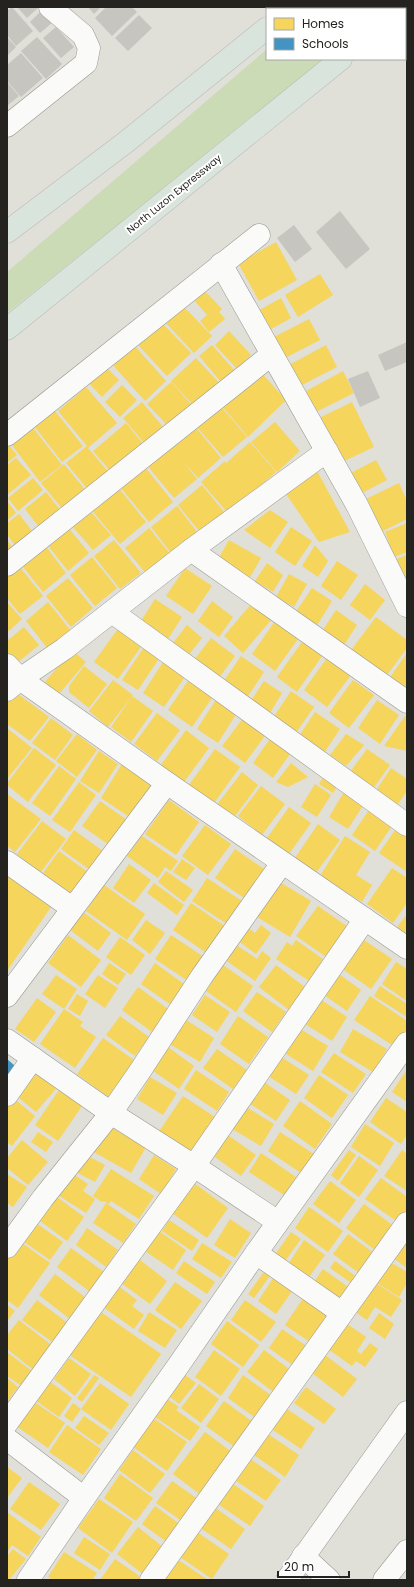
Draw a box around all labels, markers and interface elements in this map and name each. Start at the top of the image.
legend [266,8,406,60]
text: Homes [302,15,344,32]
text: Schools [302,35,349,52]
street label: North Luzon Expressway [123,151,225,237]
scale bar [278,1553,349,1579]
text: 20 m [284,1558,314,1575]

